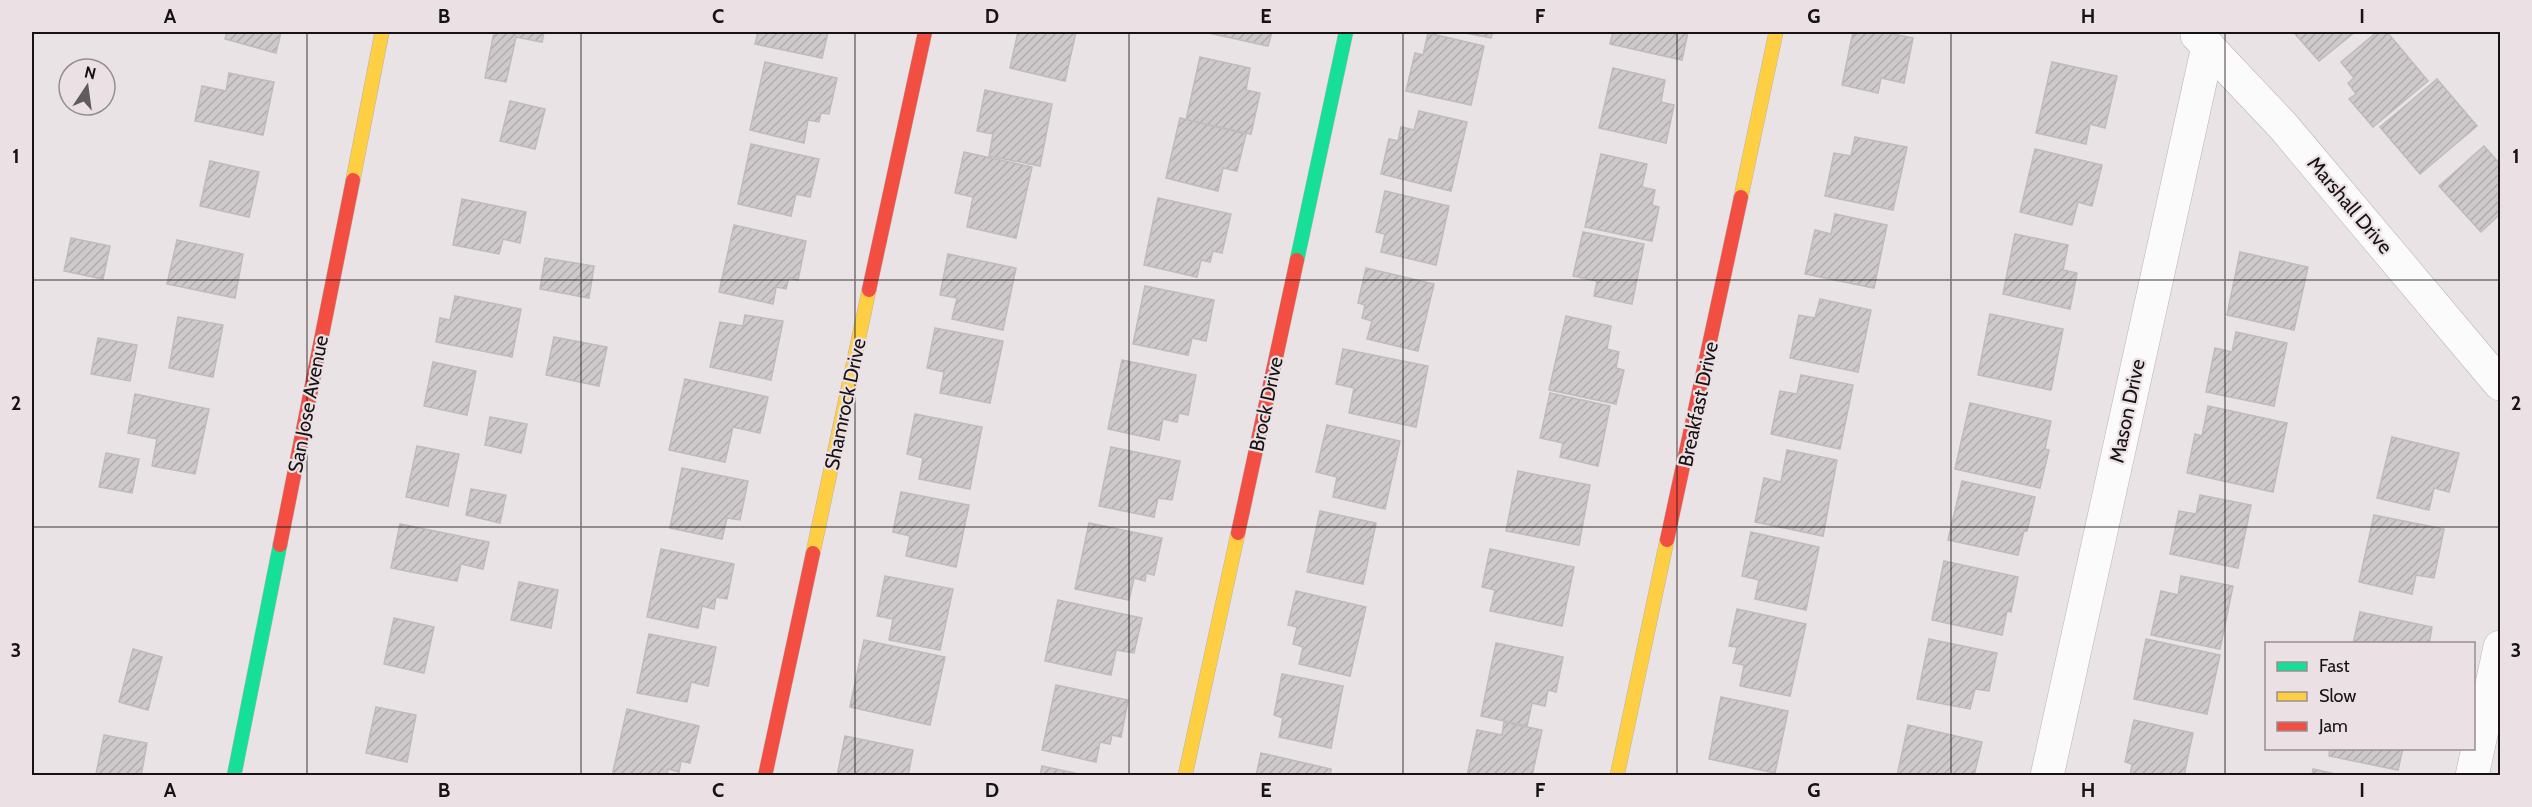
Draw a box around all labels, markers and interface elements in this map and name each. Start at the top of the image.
text: A [164,4,177,28]
text: B [438,4,450,28]
text: C [712,4,724,28]
text: D [985,4,999,28]
text: E [1260,4,1272,28]
text: F [1535,4,1546,28]
text: G [1807,4,1821,28]
text: H [2081,4,2095,28]
text: I [2359,4,2365,28]
north arrow [57,57,117,117]
text: N [83,62,98,83]
text: 1 [12,144,20,168]
text: 1 [2512,144,2520,168]
street label: Marshall Drive [2302,151,2398,259]
street label: San Jose Avenue [283,333,333,475]
street label: Shamrock Drive [819,336,871,472]
street label: Breakfast Drive [1673,339,1723,469]
street label: Brock Drive [1244,354,1288,454]
street label: Mason Drive [2104,357,2150,465]
text: 2 [11,391,21,415]
text: 2 [2511,391,2521,415]
text: 3 [11,638,21,662]
text: 3 [2511,638,2521,662]
legend [2265,642,2475,750]
text: Fast [2319,655,2350,677]
text: Slow [2319,685,2356,707]
text: Jam [2318,715,2348,737]
text: A [164,778,177,802]
text: B [438,778,450,802]
text: C [712,778,724,802]
text: D [985,778,999,802]
text: E [1260,778,1272,802]
text: F [1535,778,1546,802]
text: G [1807,778,1821,802]
text: H [2081,778,2095,802]
text: I [2359,778,2365,802]

